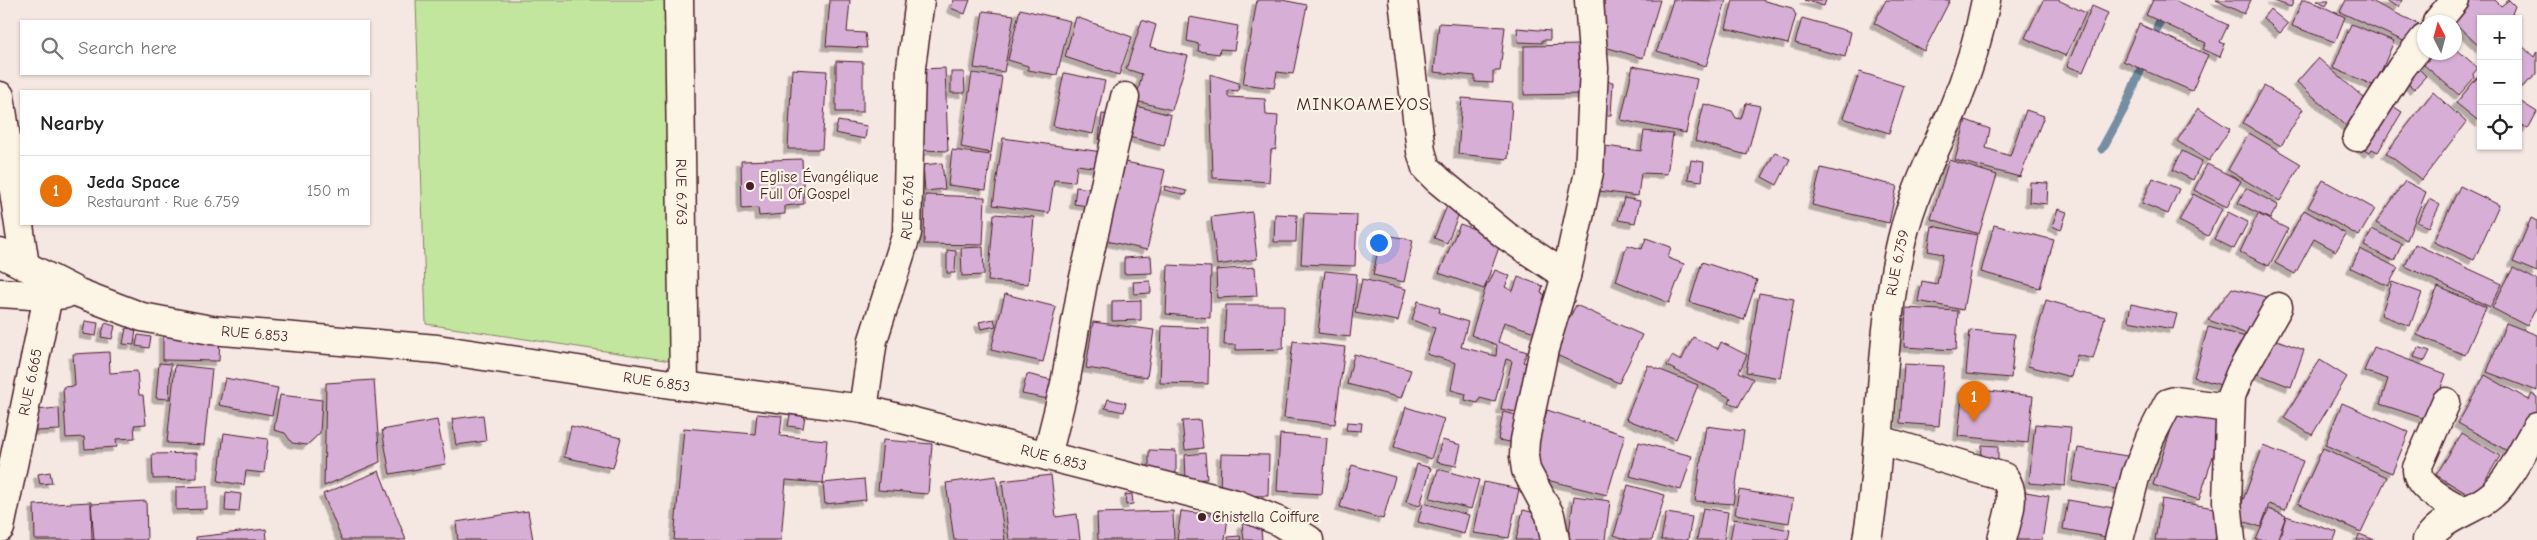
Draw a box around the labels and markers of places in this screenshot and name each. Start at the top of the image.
place label: Eglise Évangélique Full Of Gospel [760,167,879,203]
marker: Eglise Évangélique Full Of Gospel [744,180,756,192]
pin: 1 [1958,381,1990,422]
place label: Chistella Coiffure [1212,508,1320,526]
marker: Chistella Coiffure [1196,511,1208,523]

